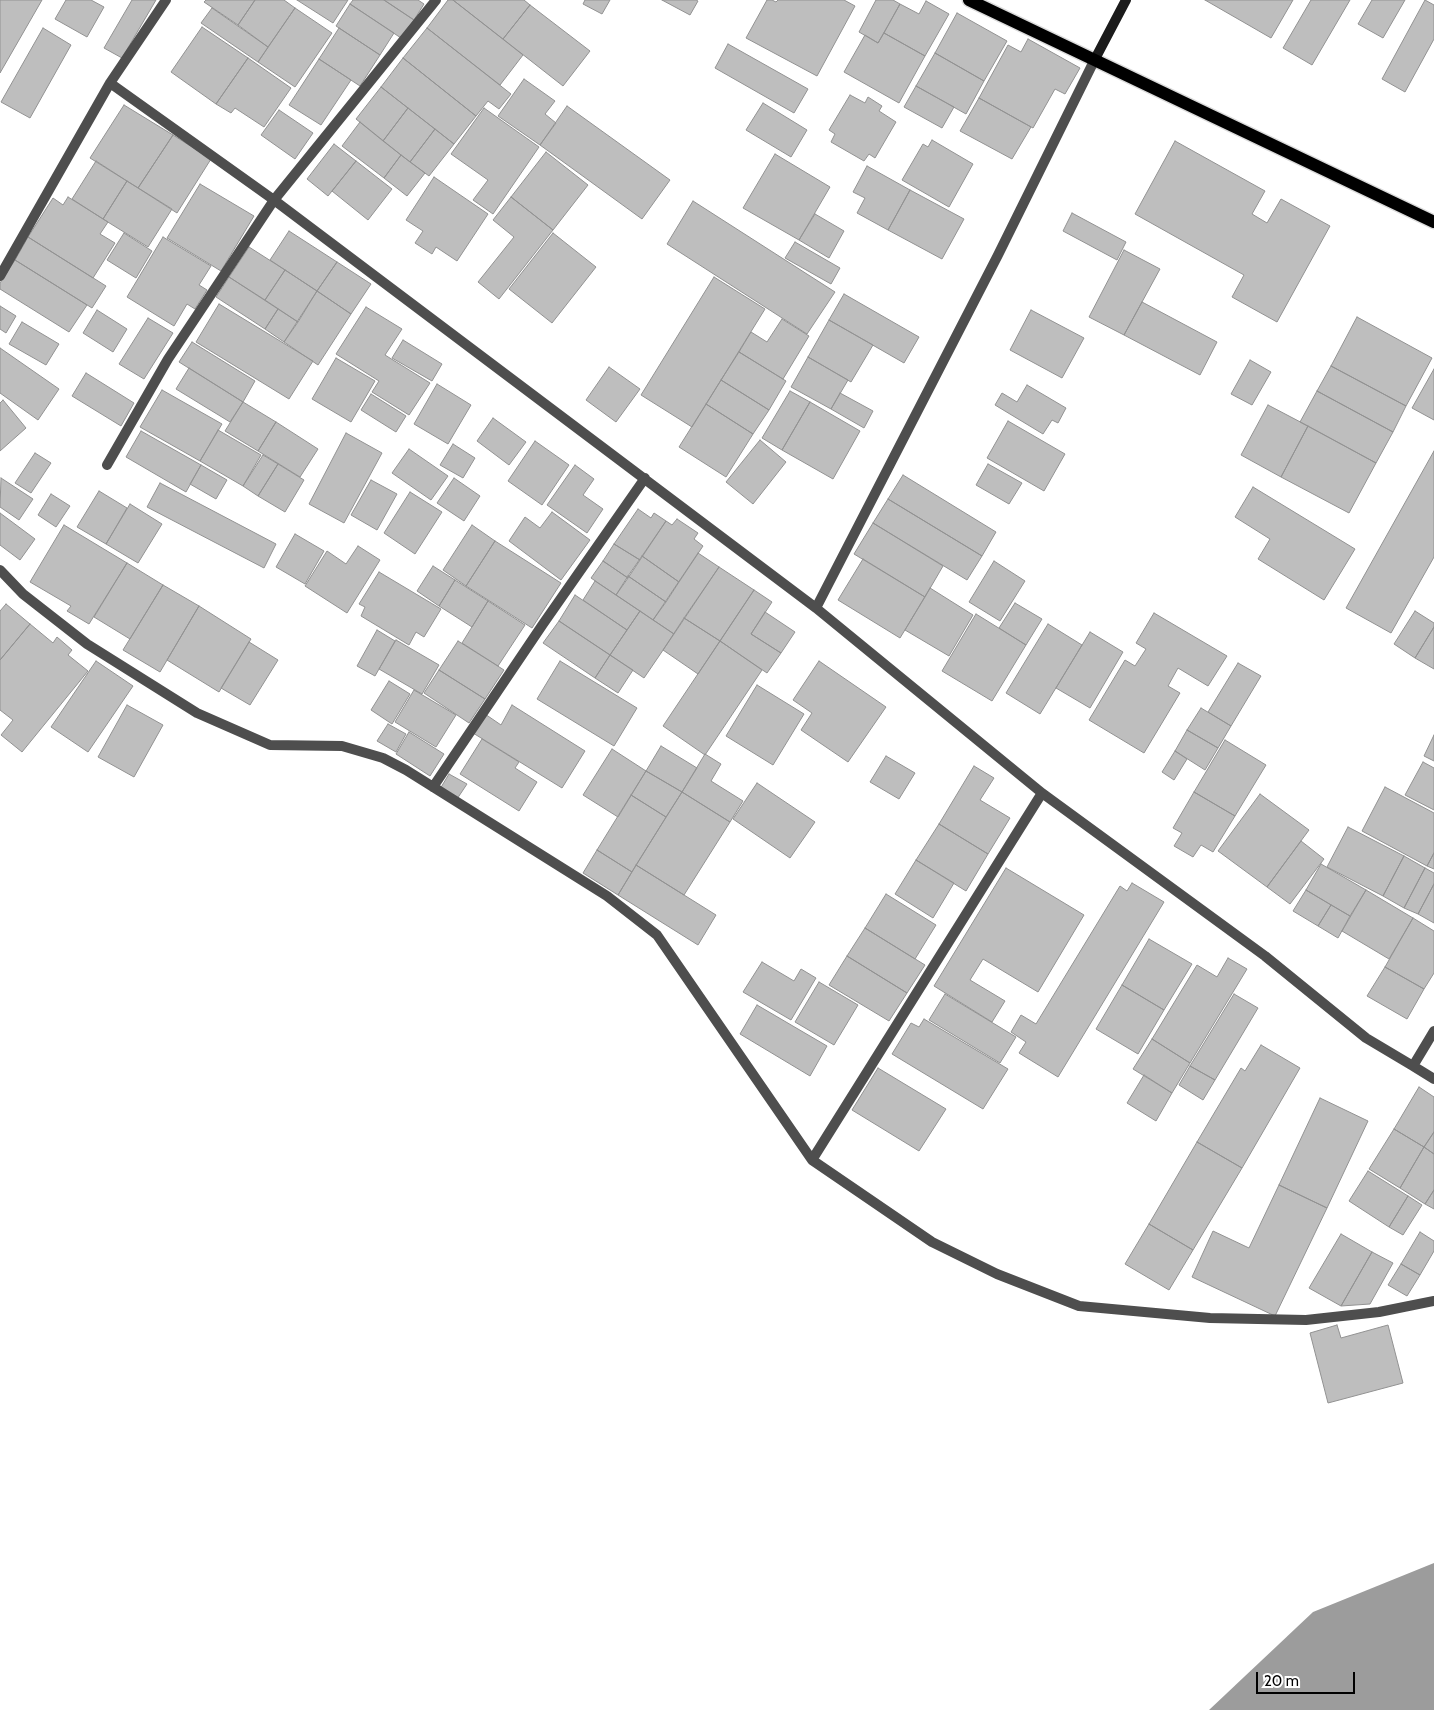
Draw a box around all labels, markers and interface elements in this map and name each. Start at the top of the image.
scale bar [1259,1662,1358,1694]
text: 20 m [1264,1672,1299,1690]

